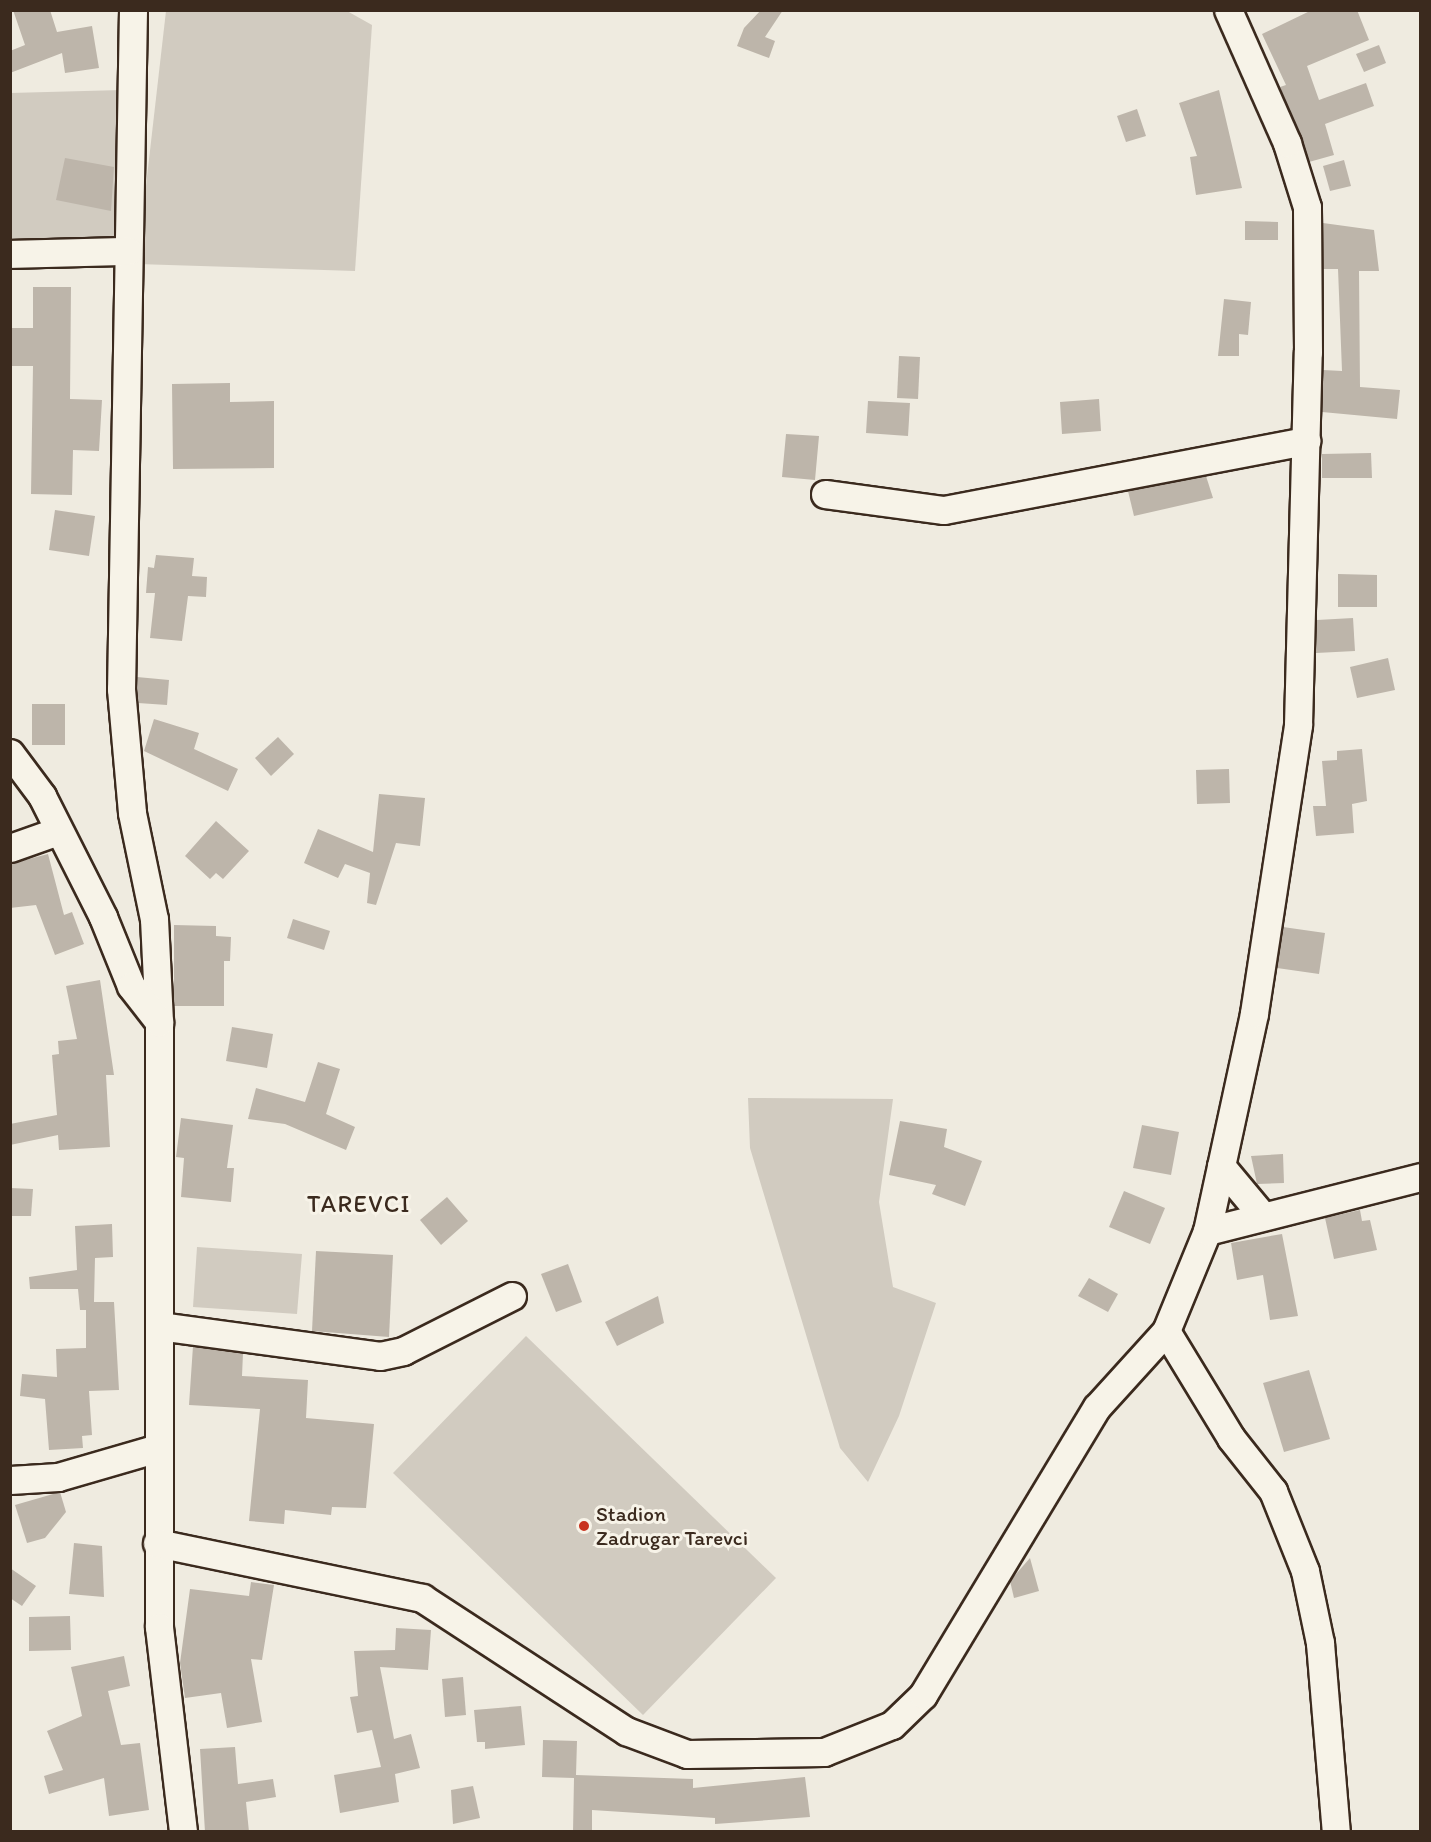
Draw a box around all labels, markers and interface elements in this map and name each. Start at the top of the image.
district label: TAREVCI [307,1190,411,1218]
place label: Stadion Zadrugar Tarevci [596,1501,748,1551]
marker: Stadion Zadrugar Tarevci [577,1519,591,1533]

